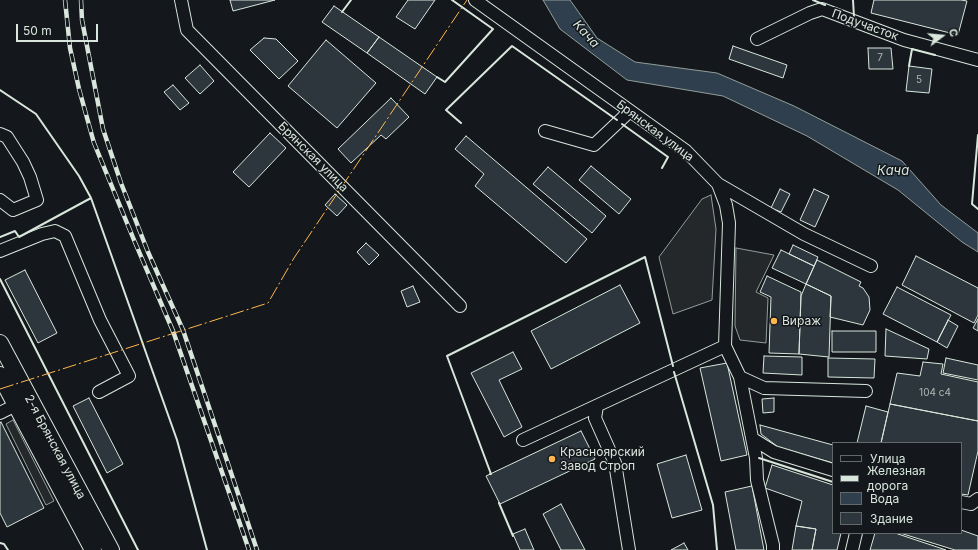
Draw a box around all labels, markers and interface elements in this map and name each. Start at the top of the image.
street label: Подучасток [830,6,900,44]
scale bar [18,16,100,42]
north arrow [922,16,962,56]
water label: Кача [569,17,603,51]
text: 50 m [23,23,52,38]
text: С [946,27,961,39]
house number: 7 [877,52,883,64]
house number: 5 [916,74,922,86]
street label: Брянская улица [614,97,696,165]
street label: Брянская улица [275,119,351,195]
water label: Кача [877,163,909,179]
place label: Вираж [782,314,821,328]
marker: Вираж [769,316,779,326]
house number: 104 с4 [919,387,951,399]
street label: 2-я Брянская улица [21,392,89,502]
legend [832,442,962,534]
place label: Красноярский Завод Строп [560,445,645,473]
text: Улица [870,451,905,466]
marker: Красноярский Завод Строп [547,454,557,464]
text: Железная дорога [867,463,925,493]
text: Вода [870,491,899,506]
text: Здание [870,511,913,526]

